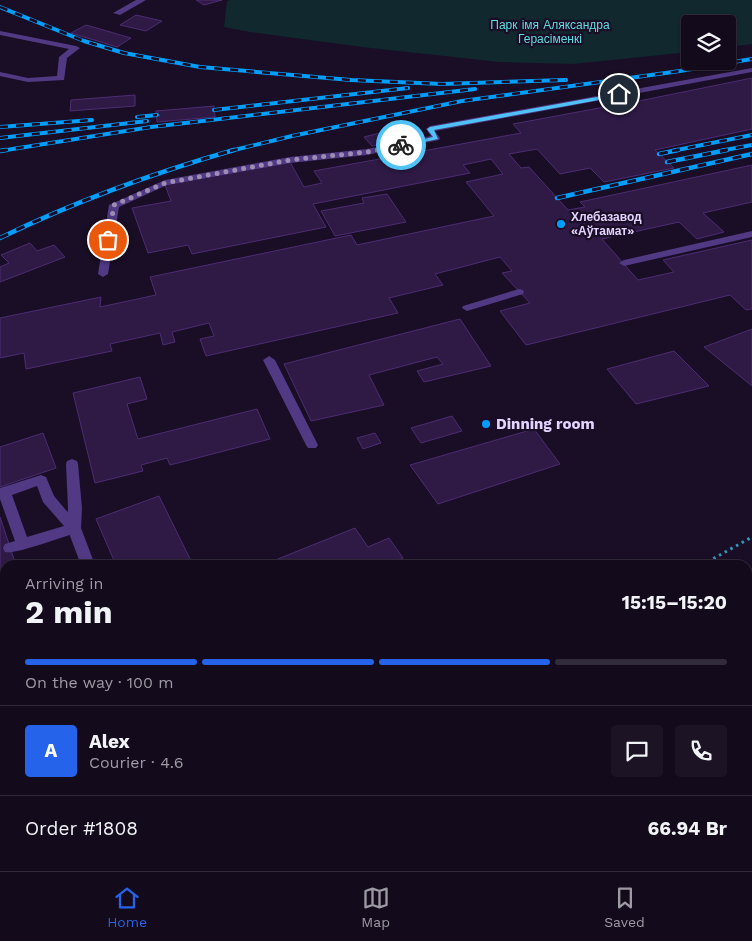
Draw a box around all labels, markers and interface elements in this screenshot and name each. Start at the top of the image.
map controls [681,15,736,70]
button: layers [681,15,736,70]
park label: Парк імя Аляксандра Герасіменкі [490,18,610,46]
pin [598,73,640,115]
icon: home [605,80,633,108]
courier [376,120,426,170]
icon: bike [387,131,415,159]
place label: Хлебазавод «Аўтамат» [571,210,642,238]
marker: Хлебазавод «Аўтамат» [555,218,567,230]
pin [87,219,129,261]
icon: bag [94,226,122,254]
place label: Dinning room [496,415,595,433]
marker: Dinning room [480,418,492,430]
text: Arriving in [25,574,103,593]
text: 15:15–15:20 [622,591,727,614]
text: 2 min [25,593,113,631]
text: On the way · 100 m [25,673,174,692]
button: chat [611,725,663,777]
button: phone [675,725,727,777]
text: Alex [89,730,130,753]
text: A [45,739,57,762]
text: Courier · 4.6 [89,753,184,772]
text: Order #1808 [25,817,138,840]
text: 66.94 Br [648,817,727,840]
tab: Home [107,884,147,930]
tab: Map [361,884,390,930]
tab: Saved [604,884,645,930]

